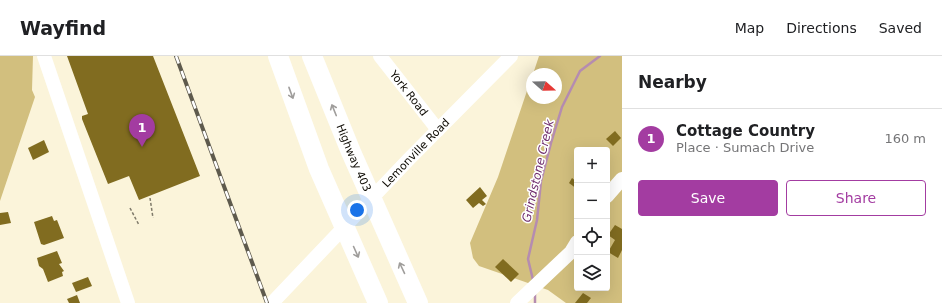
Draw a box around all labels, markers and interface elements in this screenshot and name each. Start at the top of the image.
text: Wayfind [20,17,106,39]
text: Map [735,20,764,36]
text: Directions [786,20,857,36]
text: Saved [879,20,922,36]
street label: York Road [386,67,430,119]
north arrow [526,68,562,104]
text: Nearby [638,72,707,92]
one-way arrow [288,86,296,98]
one-way arrow [330,104,337,116]
pin: 1 [129,114,155,147]
street label: Lemonville Road [380,116,452,190]
water label: Grindstone Creek [519,117,557,224]
street label: Highway 403 [333,122,374,194]
text: Cottage Country [676,122,815,140]
text: 1 [646,131,656,146]
text: 160 m [884,131,926,146]
text: Place · Sumach Drive [676,140,814,155]
map controls [574,147,610,291]
button: + [574,147,610,183]
button: Save [638,180,778,216]
button: Share [786,180,926,216]
button: − [574,183,610,219]
your location [347,200,367,220]
button: locate [574,219,610,255]
one-way arrow [353,245,360,257]
button: layers [574,255,610,291]
one-way arrow [398,262,405,274]

